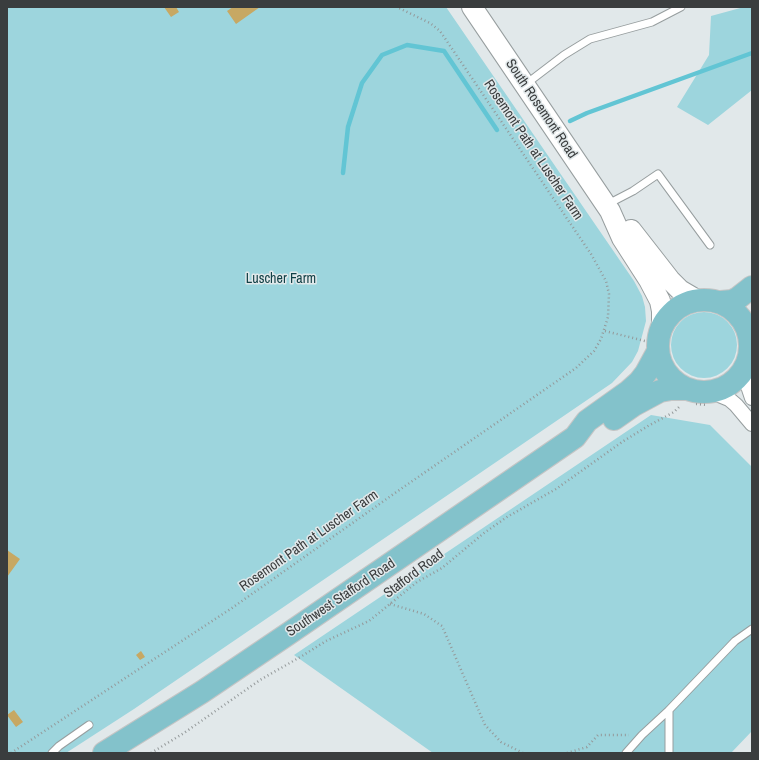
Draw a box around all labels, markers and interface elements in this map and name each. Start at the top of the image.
street label: South Rosemont Road [502,56,580,162]
street label: Rosemont Path at Luscher Farm [480,77,586,223]
park label: Luscher Farm [246,271,316,287]
street label: Rosemont Path at Luscher Farm [236,487,382,595]
street label: Stafford Road [381,546,447,602]
street label: Southwest Stafford Road [283,555,399,641]

